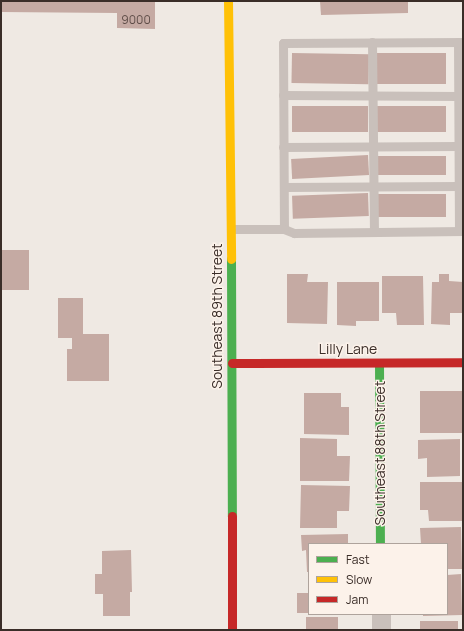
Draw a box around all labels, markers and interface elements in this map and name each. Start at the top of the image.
house number: 9000 [121,13,151,27]
street label: Southeast 89th Street [209,243,225,389]
street label: Lilly Lane [319,341,377,357]
street label: Southeast 88th Street [372,381,388,525]
legend [308,543,448,615]
text: Fast [346,551,370,568]
text: Slow [346,571,372,588]
text: Jam [346,591,368,608]

